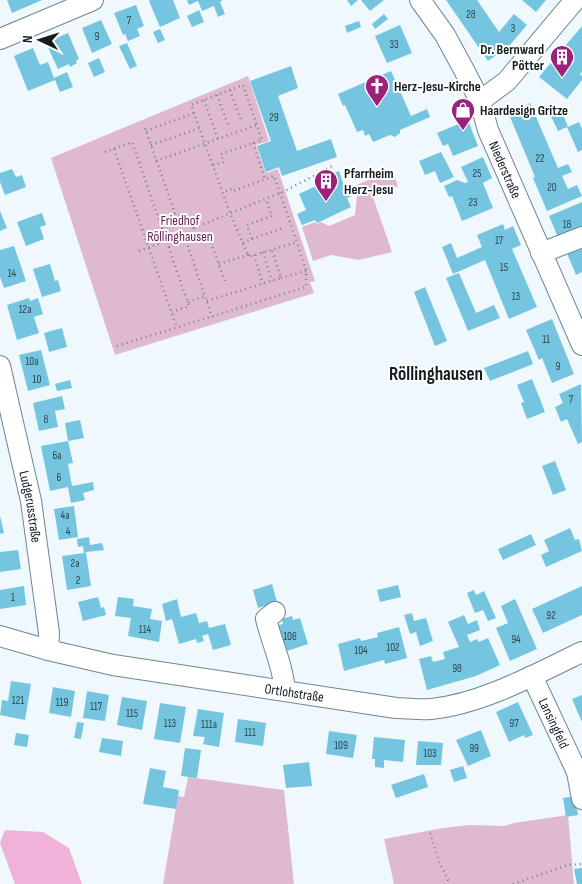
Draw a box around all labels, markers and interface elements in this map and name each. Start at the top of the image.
house number: 28 [466,8,476,21]
house number: 7 [127,14,132,27]
north arrow [15,15,65,65]
house number: 3 [511,22,516,35]
house number: 9 [95,30,100,43]
text: N [19,35,36,43]
house number: 33 [389,38,399,51]
place label: Dr. Bernward Pötter [480,41,545,74]
building icon: Dr. Bernward Pötter [549,44,575,78]
church icon: Herz-Jesu-Kirche [364,73,390,107]
place label: Herz-Jesu-Kirche [394,78,481,95]
shop icon: Haardesign Gritze [450,97,476,131]
place label: Haardesign Gritze [480,102,568,119]
house number: 29 [269,111,279,124]
street label: Niederstraße [485,138,525,201]
house number: 22 [535,152,545,165]
place label: Pfarrheim Herz-Jesu [344,165,393,198]
house number: 25 [473,167,481,180]
building icon: Pfarrheim Herz-Jesu [313,168,339,202]
house number: 20 [547,181,557,194]
house number: 23 [468,196,478,209]
park label: Friedhof Röllinghausen [147,212,213,245]
house number: 18 [563,218,572,231]
house number: 17 [495,234,504,247]
house number: 15 [500,261,508,274]
house number: 14 [8,267,17,280]
house number: 13 [512,290,521,303]
house number: 12a [19,303,31,316]
house number: 11 [542,333,550,346]
house number: 10a [26,355,39,368]
house number: 9 [556,360,561,373]
district label: Röllinghausen [389,363,483,386]
house number: 10 [33,373,41,386]
house number: 7 [569,393,574,406]
house number: 8 [44,413,49,426]
house number: 6a [52,449,62,462]
street label: Ludgerusstraße [16,469,45,544]
house number: 6 [57,471,62,484]
house number: 4a [61,509,69,522]
house number: 4 [66,525,71,538]
house number: 2a [71,557,79,570]
house number: 2 [76,574,81,587]
house number: 1 [11,591,15,604]
house number: 92 [546,609,556,622]
house number: 114 [139,623,152,636]
house number: 106 [283,630,297,643]
house number: 94 [511,633,521,646]
house number: 102 [386,641,400,654]
house number: 104 [354,644,368,657]
house number: 98 [452,662,462,675]
street label: Ortlohstraße [263,680,325,705]
house number: 121 [12,694,24,707]
street label: Lansingfeld [535,695,573,751]
house number: 119 [56,696,68,709]
house number: 117 [90,700,103,713]
house number: 115 [126,707,138,720]
house number: 113 [164,717,177,730]
house number: 97 [509,717,519,730]
house number: 111a [201,718,217,731]
house number: 111 [244,726,256,739]
house number: 109 [334,739,348,752]
house number: 99 [469,742,479,755]
house number: 103 [423,747,437,760]

